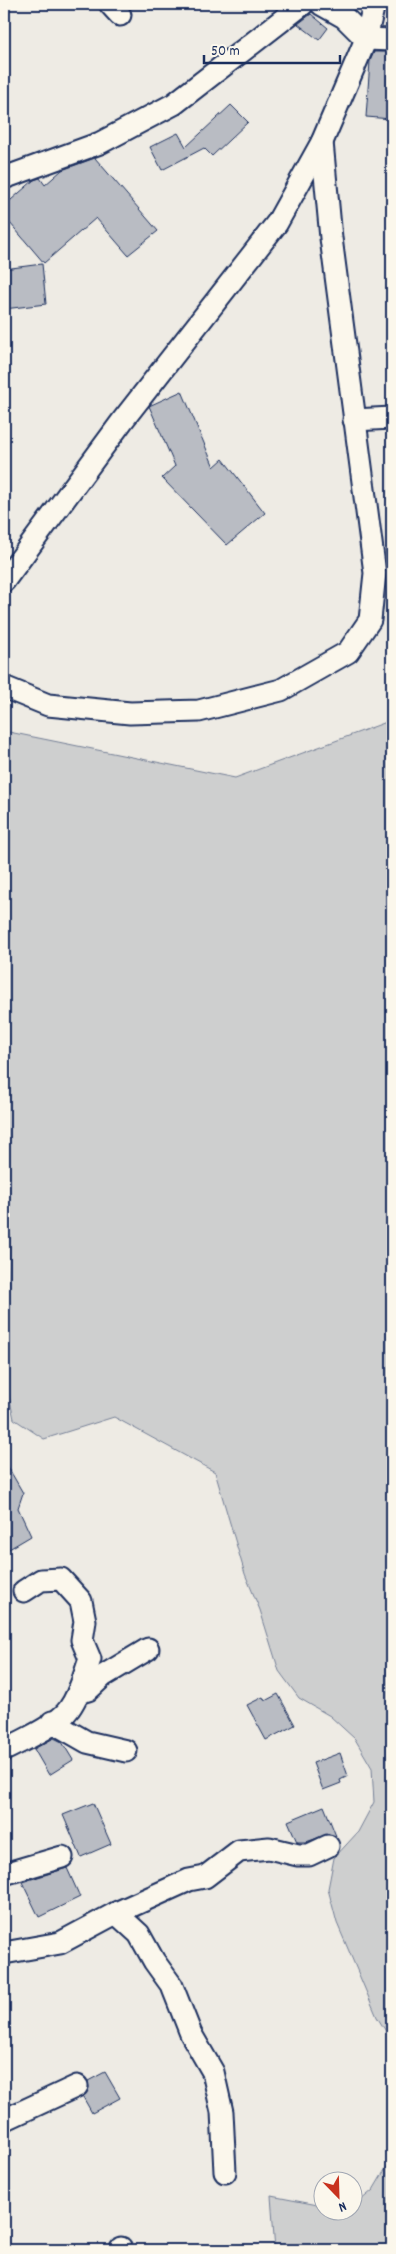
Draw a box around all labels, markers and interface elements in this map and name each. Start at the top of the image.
scale bar [204,32,340,64]
text: 50 m [211,41,240,63]
north arrow [314,2172,364,2222]
text: N [335,2196,349,2217]

